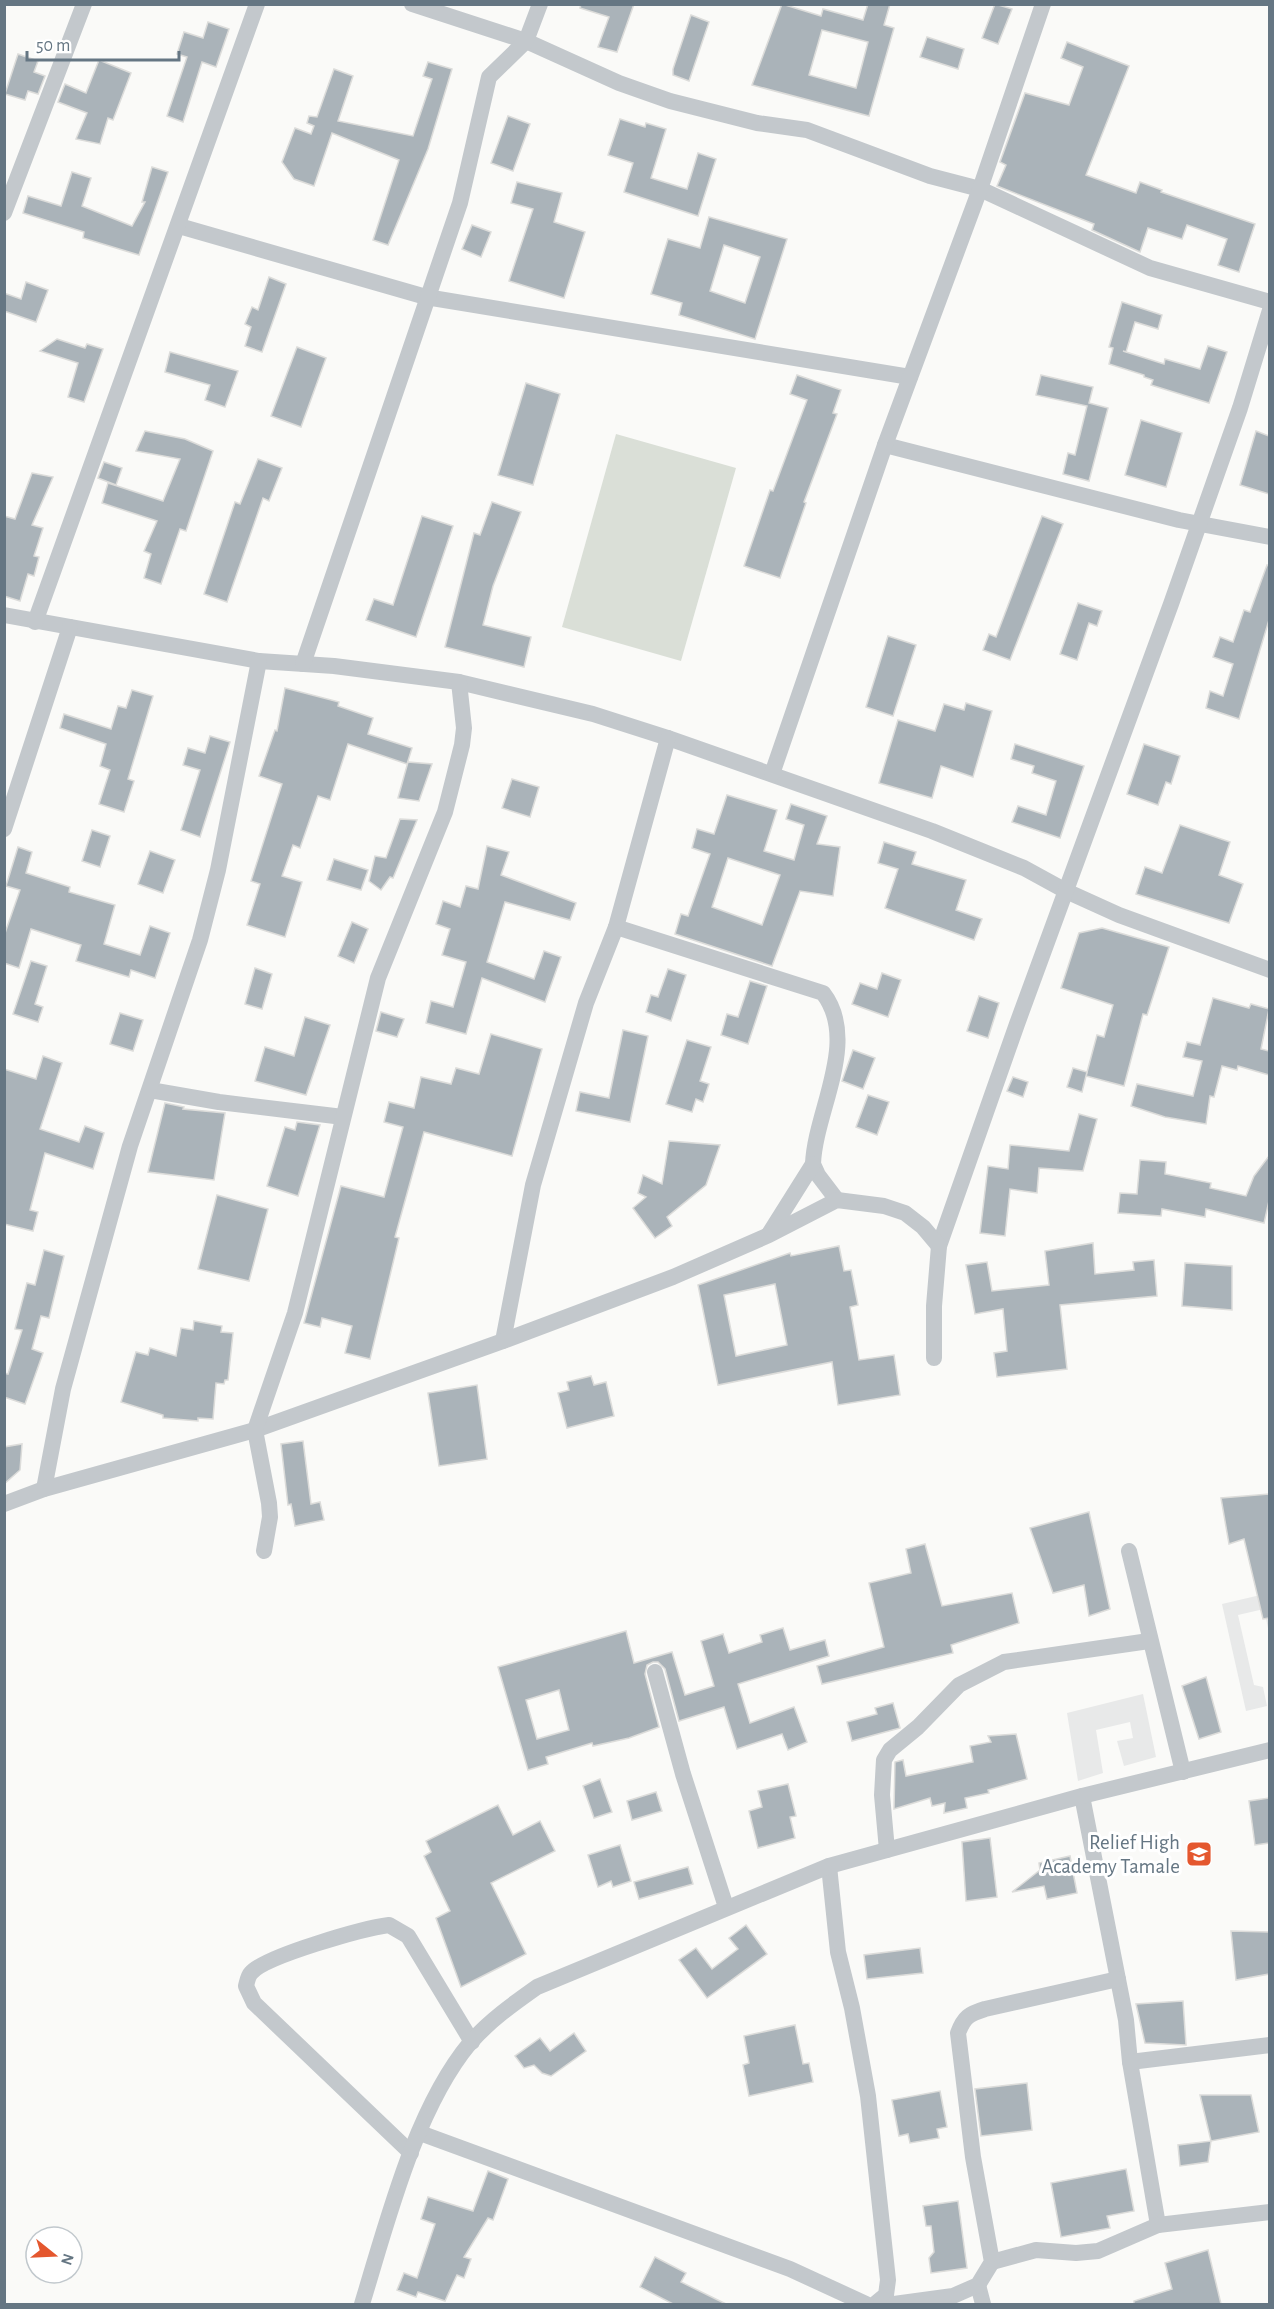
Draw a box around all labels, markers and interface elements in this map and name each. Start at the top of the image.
scale bar [27,24,178,62]
text: 50 m [36,37,70,55]
place label: Relief High Academy Tamale [1042,1832,1180,1877]
school or university icon: Relief High Academy Tamale [1184,1839,1214,1869]
north arrow [24,2225,84,2285]
text: N [58,2252,77,2267]

